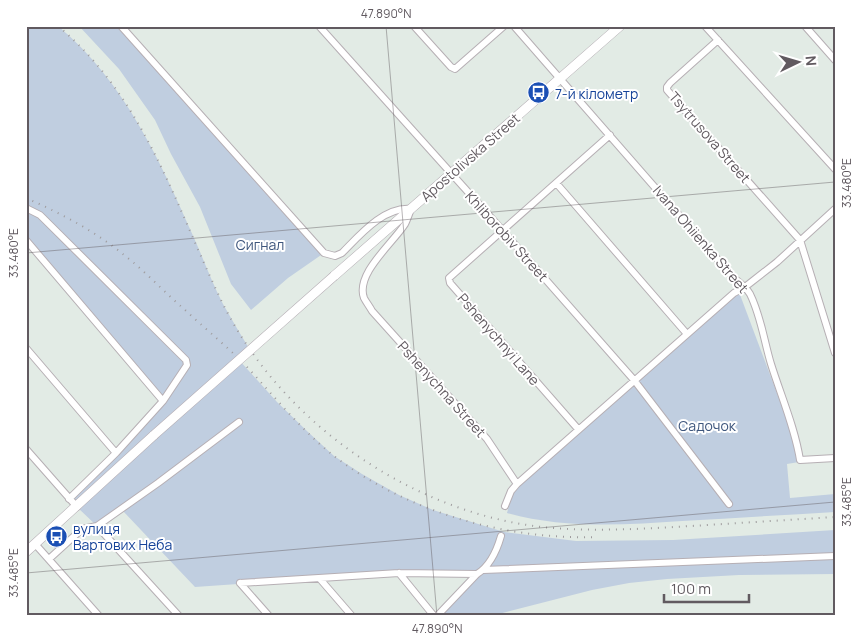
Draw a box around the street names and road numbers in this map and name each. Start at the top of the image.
street label: Tsytrusova Street [665,87,755,187]
street label: Apostolivska Street [416,108,524,205]
street label: Ivana Ohiienka Street [649,181,753,297]
street label: Khliborobiv Street [461,187,553,286]
street label: Pshenychnyi Lane [454,289,544,389]
street label: Pshenychna Street [394,337,491,441]

